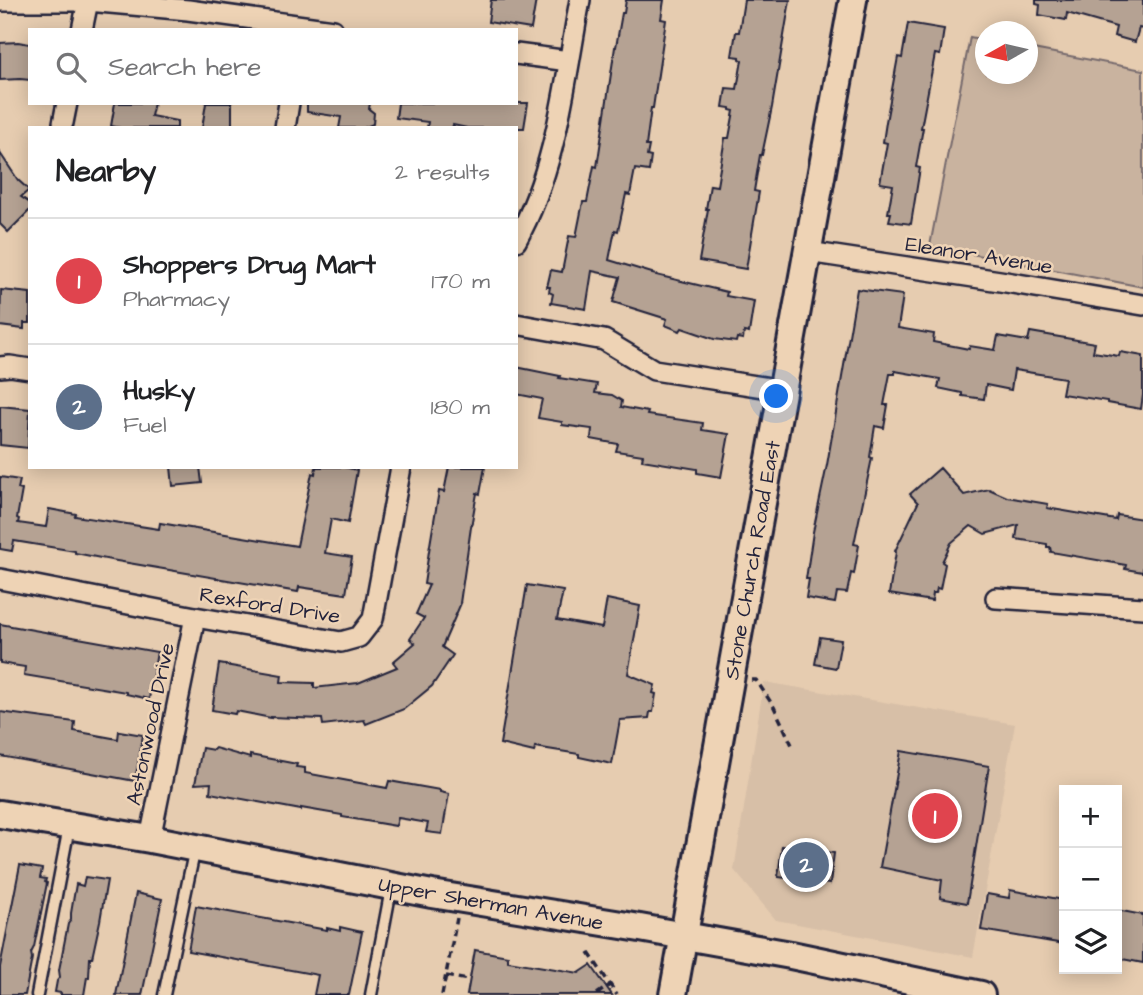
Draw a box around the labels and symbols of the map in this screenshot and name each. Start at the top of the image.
north arrow [975,21,1038,84]
street label: Eleanor Avenue [903,230,1054,281]
your location [759,379,793,413]
street label: Stone Church Road East [717,438,788,682]
street label: Rexford Drive [198,580,342,631]
street label: Astonwood Drive [119,640,182,808]
pin: 1 [912,790,958,842]
pin: 2 [783,839,829,891]
street label: Upper Sherman Avenue [376,869,605,939]

